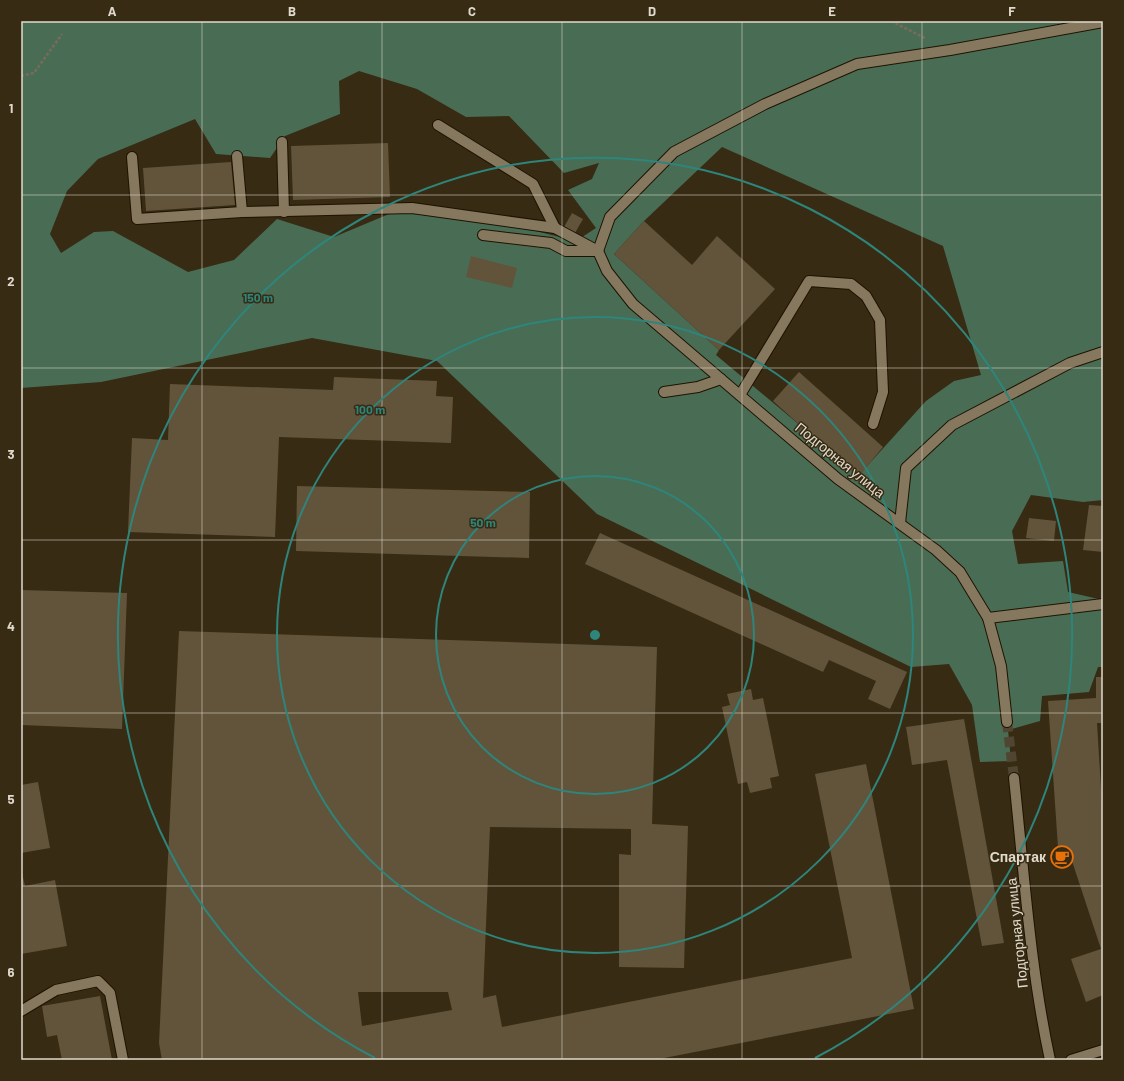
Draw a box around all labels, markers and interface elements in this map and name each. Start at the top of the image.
text: A [108,3,117,19]
text: B [288,3,296,19]
text: C [468,3,476,19]
text: D [648,3,656,19]
text: E [828,3,836,19]
text: F [1008,3,1016,19]
text: 1 [9,100,13,116]
text: 2 [7,273,15,289]
text: 150 m [243,290,273,304]
text: 100 m [355,402,385,416]
street label: Подгорная улица [792,418,889,501]
text: 3 [7,446,15,462]
text: 50 m [470,515,496,529]
text: 4 [7,618,15,634]
centre of rings [588,628,602,642]
text: 5 [7,791,15,807]
cafe icon: Спартак [1049,844,1075,870]
place label: Спартак [990,848,1047,865]
street label: Подгорная улица [1002,877,1031,989]
text: 6 [8,964,15,980]

